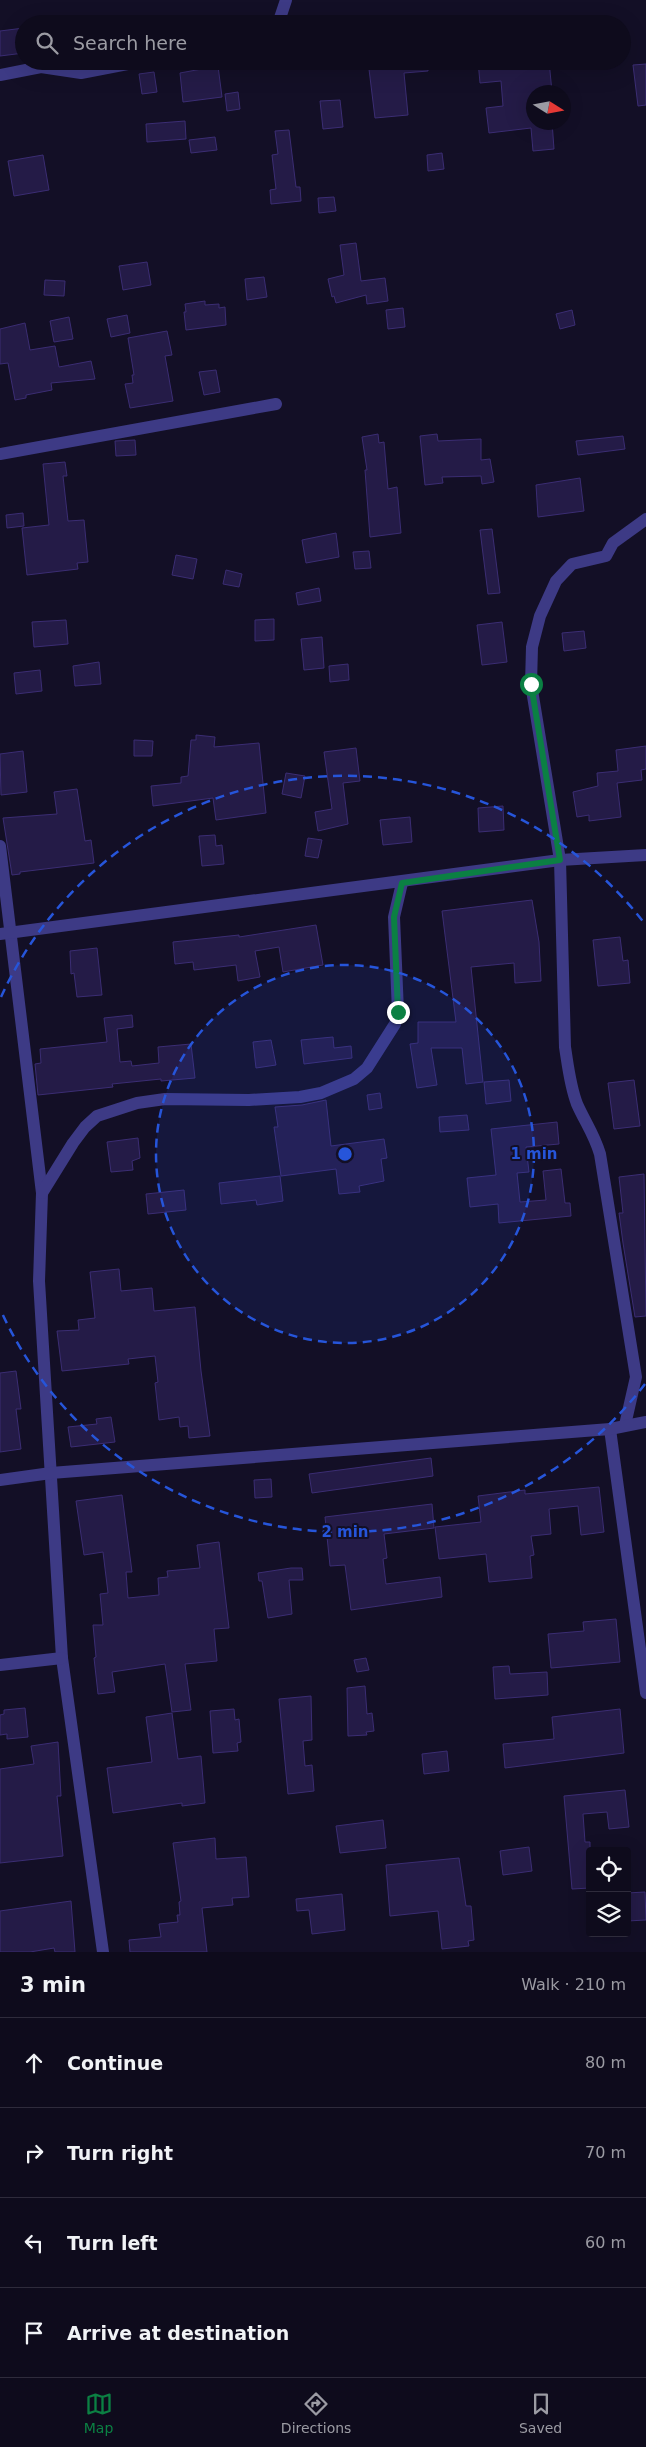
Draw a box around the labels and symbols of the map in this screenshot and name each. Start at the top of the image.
north arrow [526,85,571,130]
route start [520,673,543,696]
route end [387,1001,410,1024]
centre of rings [336,1145,354,1163]
text: 1 min [510,1145,558,1163]
text: 2 min [321,1523,369,1541]

